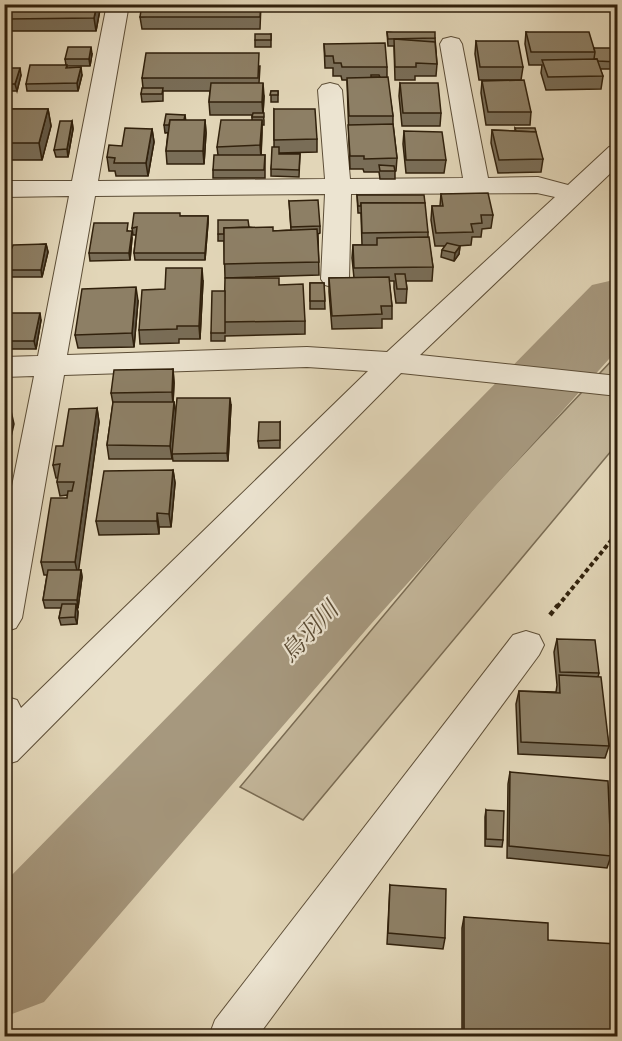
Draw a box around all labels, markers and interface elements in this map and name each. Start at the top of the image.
water label: 鳥羽川 [274,593,350,671]

